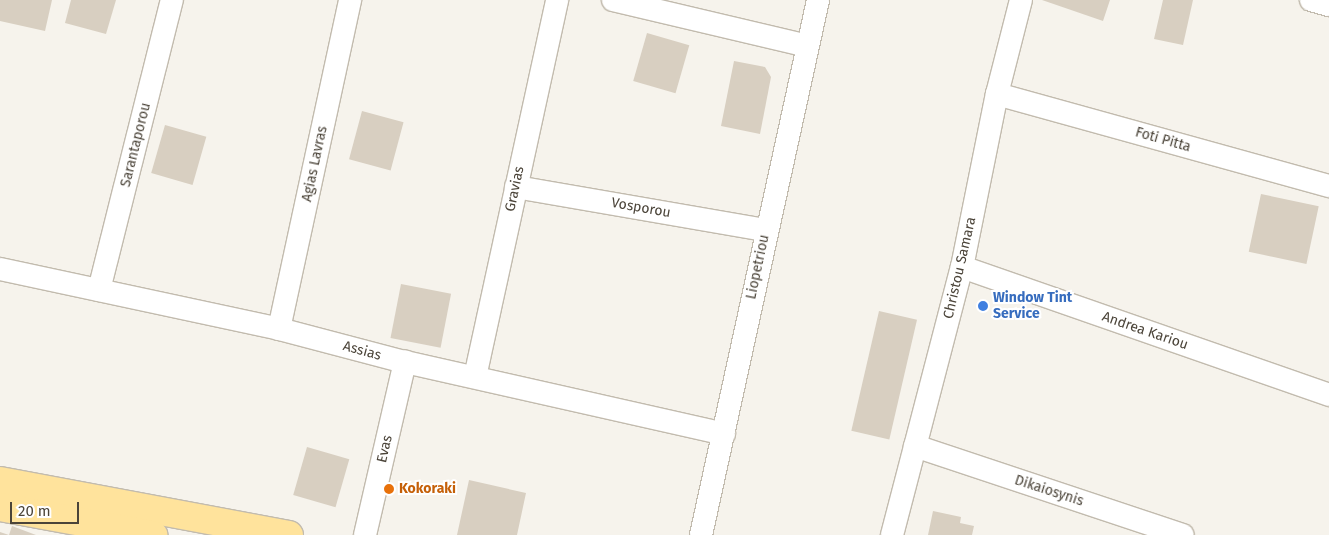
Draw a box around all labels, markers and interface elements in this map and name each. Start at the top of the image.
street label: Sarantaporou [117,101,155,189]
street label: Foti Pitta [1133,124,1193,156]
street label: Agias Lavras [299,125,331,203]
street label: Gravias [502,165,528,213]
street label: Vosporou [610,195,672,221]
street label: Christou Samara [940,215,980,321]
street label: Liopetriou [743,233,773,301]
place label: Window Tint Service [993,290,1072,322]
marker: Window Tint Service [977,300,989,312]
street label: Andrea Kariou [1100,308,1190,354]
street label: Assias [341,338,383,364]
street label: Evas [374,434,396,464]
street label: Dikaiosynis [1012,472,1086,510]
place label: Kokoraki [399,481,456,497]
marker: Kokoraki [383,483,395,495]
scale bar [12,492,81,524]
text: 20 m [18,502,51,520]

